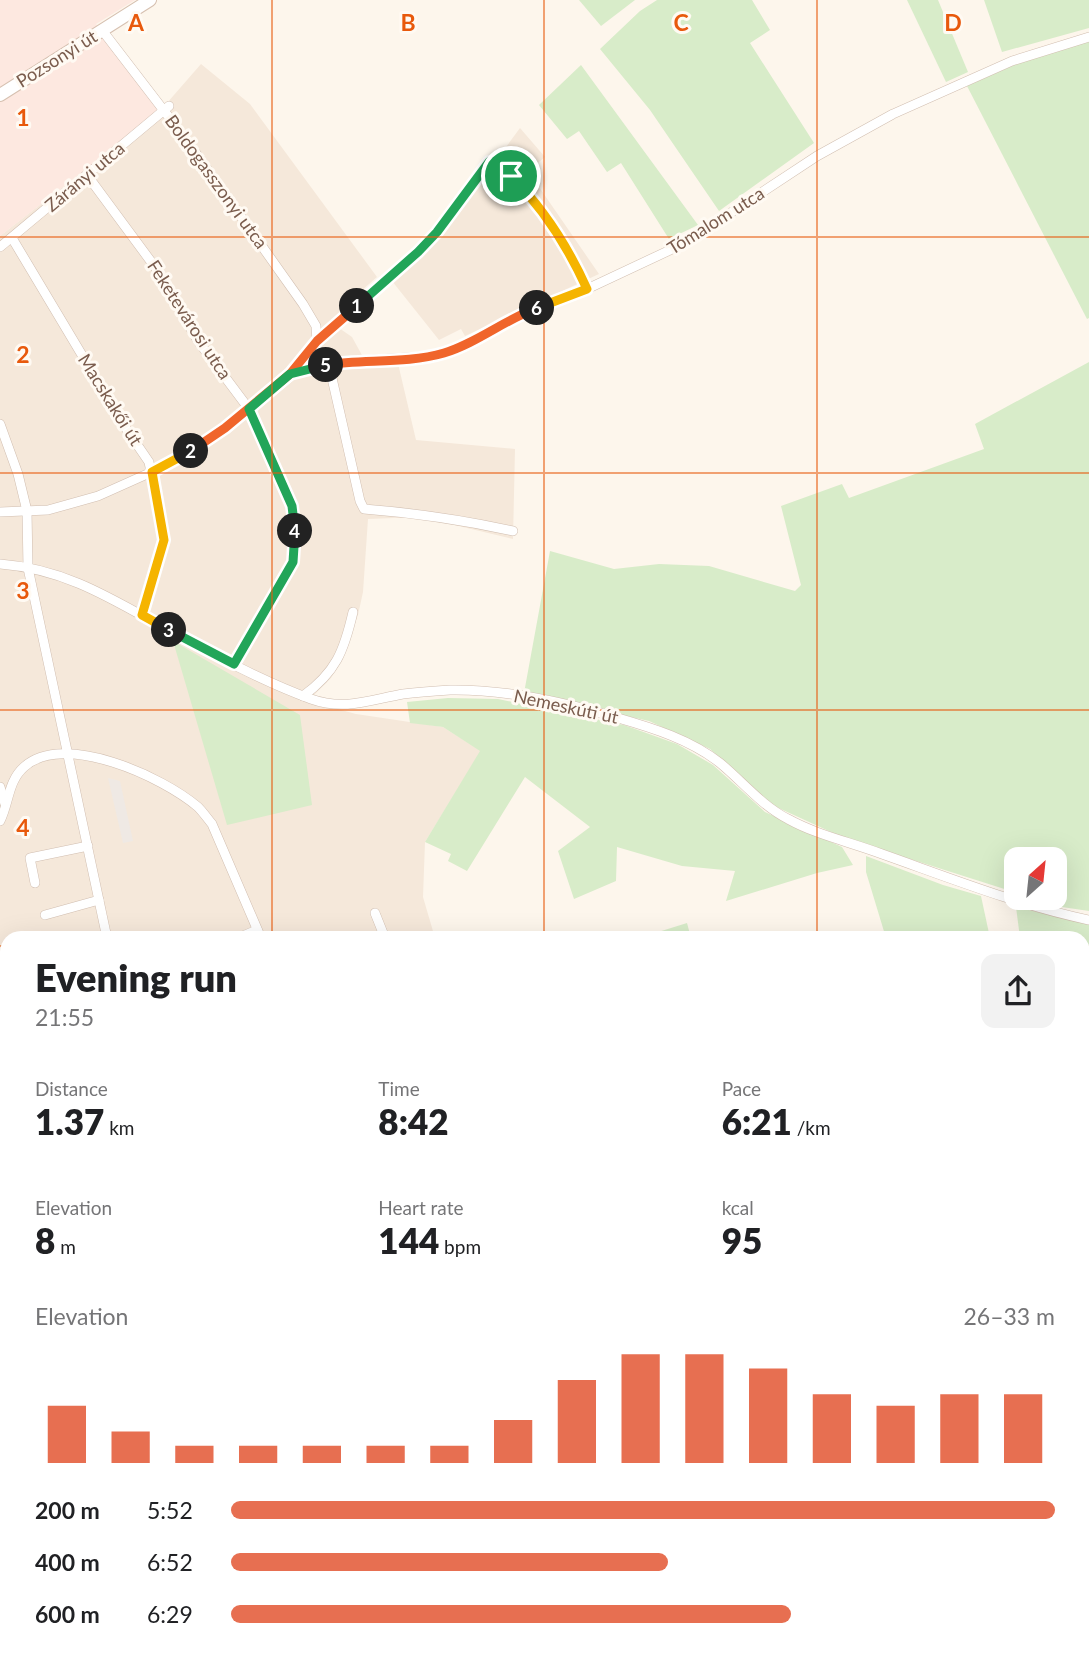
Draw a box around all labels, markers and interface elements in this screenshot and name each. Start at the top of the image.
text: A [127,8,145,36]
text: B [400,8,416,36]
text: C [673,8,689,36]
text: D [944,8,962,36]
street label: Pozsonyi út [12,24,101,92]
text: 1 [16,103,30,131]
street label: Boldogasszonyi utca [161,110,273,253]
street label: Zárányi utca [40,137,129,216]
pin [481,146,541,206]
icon: arrive [492,157,530,195]
street label: Tómalom utca [663,182,768,259]
street label: Feketevárosi utca [143,256,237,383]
pin: 1 [340,288,374,324]
pin: 6 [520,290,554,326]
text: 1 [351,294,362,317]
text: 6 [531,296,542,319]
text: 2 [16,340,30,368]
pin: 5 [308,348,344,382]
street label: Macskakői út [74,349,148,450]
text: 5 [320,353,331,376]
pin: 2 [174,434,208,468]
text: 2 [185,439,196,462]
pin: 4 [278,514,312,548]
text: 4 [289,519,300,542]
text: 3 [16,576,30,604]
pin: 3 [152,612,186,648]
text: 3 [163,618,174,641]
street label: Nemeskúti út [512,684,621,728]
text: 4 [16,813,30,841]
north arrow [1004,847,1068,910]
map controls [1004,847,1067,910]
text: Evening run [35,954,237,1000]
button: share [981,954,1055,1028]
text: 21:55 [35,1003,94,1031]
text: Distance [35,1077,108,1100]
text: Time [378,1077,420,1100]
text: Pace [722,1077,761,1100]
text: 1.37 [35,1100,104,1142]
text: 8:42 [378,1100,449,1142]
text: 6:21 [722,1100,792,1142]
text: km [104,1116,134,1139]
text: /km [792,1116,831,1139]
text: Elevation [35,1196,112,1219]
text: Heart rate [378,1196,464,1219]
text: kcal [722,1196,754,1219]
text: 8 [35,1219,55,1261]
text: 144 [378,1219,439,1261]
text: 95 [722,1219,762,1261]
text: m [55,1235,76,1258]
text: bpm [439,1235,481,1258]
text: Elevation [35,1302,128,1330]
text: 26–33 m [963,1302,1055,1330]
text: 200 m [35,1496,100,1524]
text: 5:52 [147,1496,193,1524]
text: 400 m [35,1548,100,1576]
text: 6:52 [147,1548,193,1576]
text: 600 m [35,1600,100,1628]
text: 6:29 [147,1600,193,1628]

